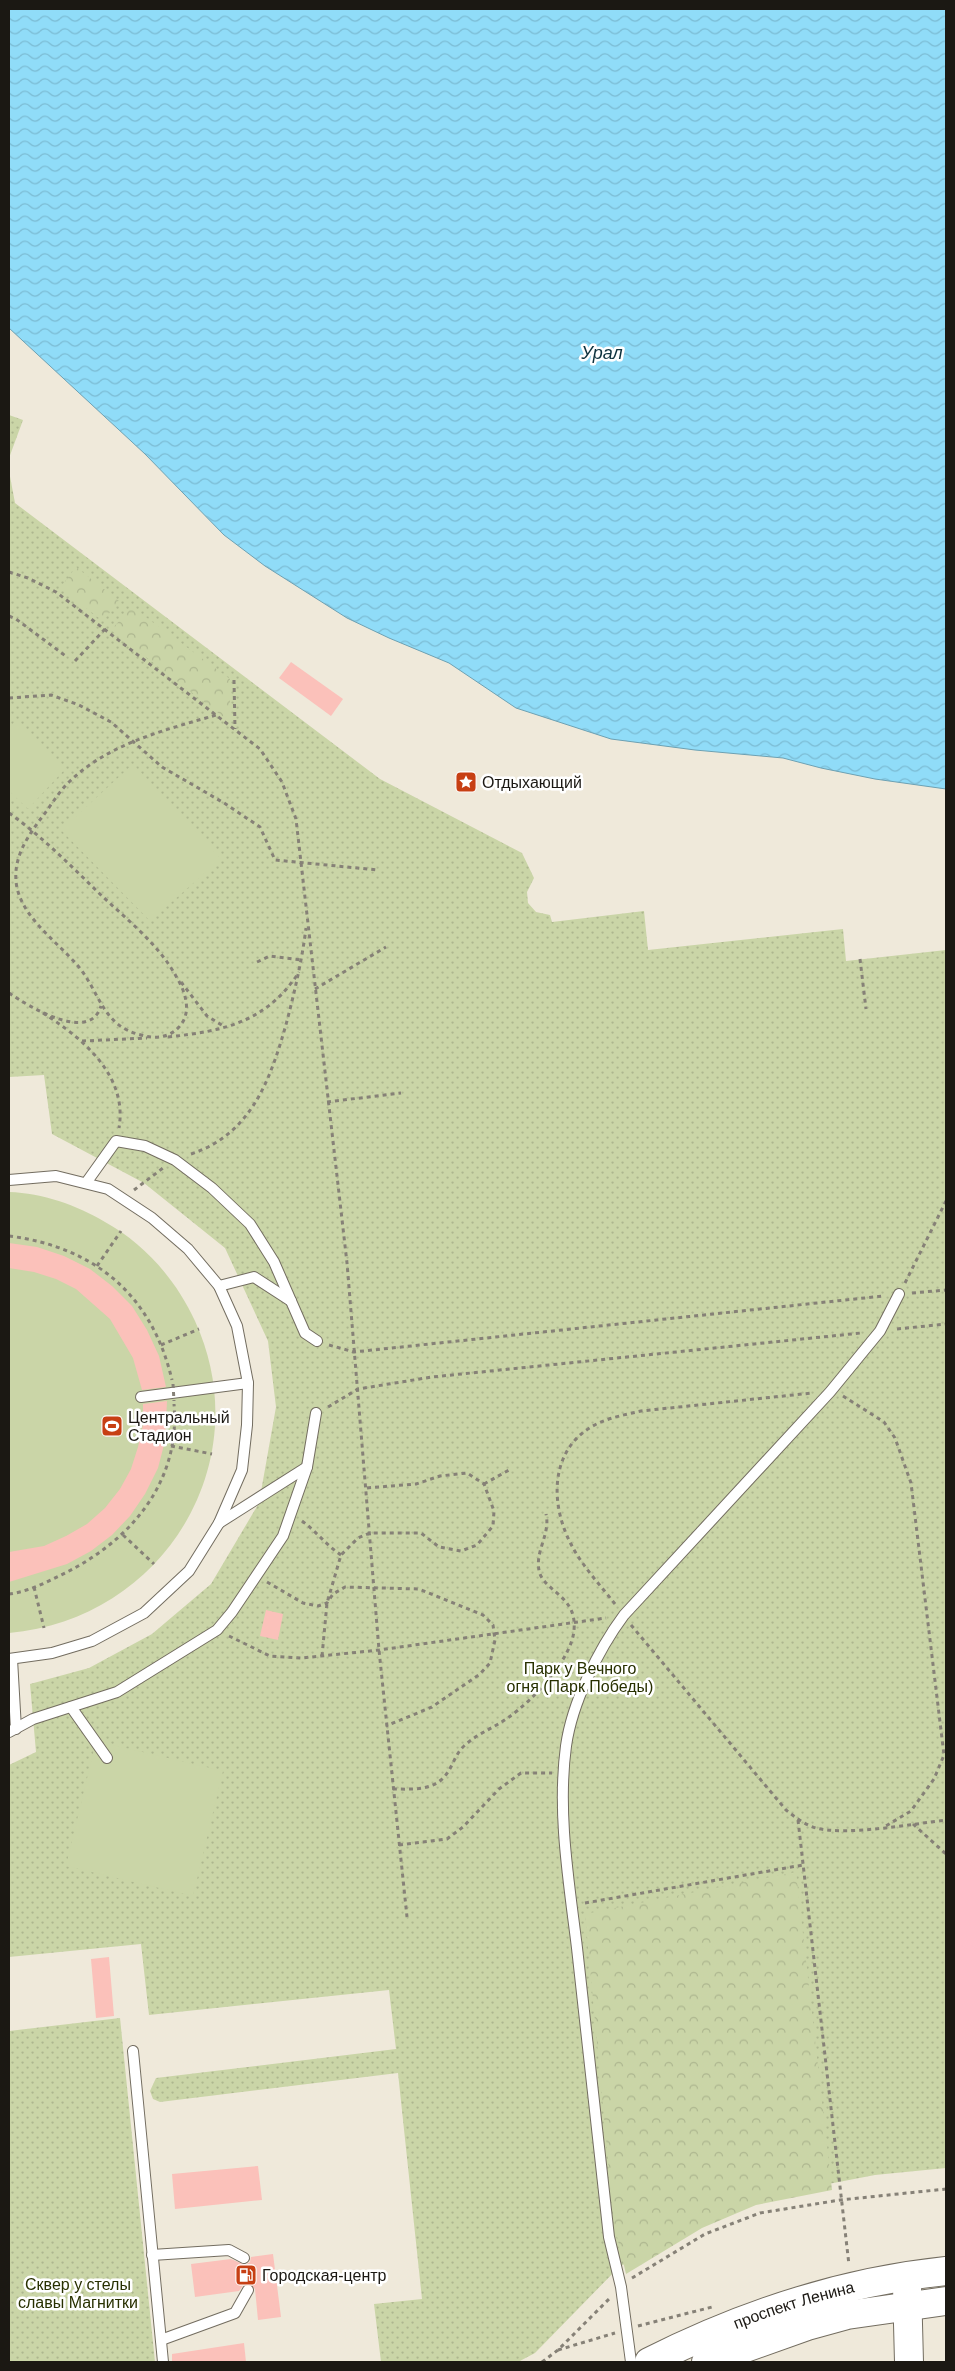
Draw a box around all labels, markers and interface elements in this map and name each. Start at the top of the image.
water label: Урал [580,343,623,363]
place icon: Отдыхающий [454,770,478,794]
place label: Отдыхающий [482,774,582,791]
place label: Центральный Стадион [128,1409,230,1444]
sports icon: Центральный Стадион [100,1414,124,1438]
park label: Парк у Вечного огня (Парк Победы) [507,1660,653,1695]
fuel station icon: Городская-центр [234,2263,258,2287]
place label: Городская-центр [262,2267,387,2284]
park label: Сквер у стелы славы Магнитки [18,2276,138,2311]
street label: проспект Ленина [731,2278,856,2332]

